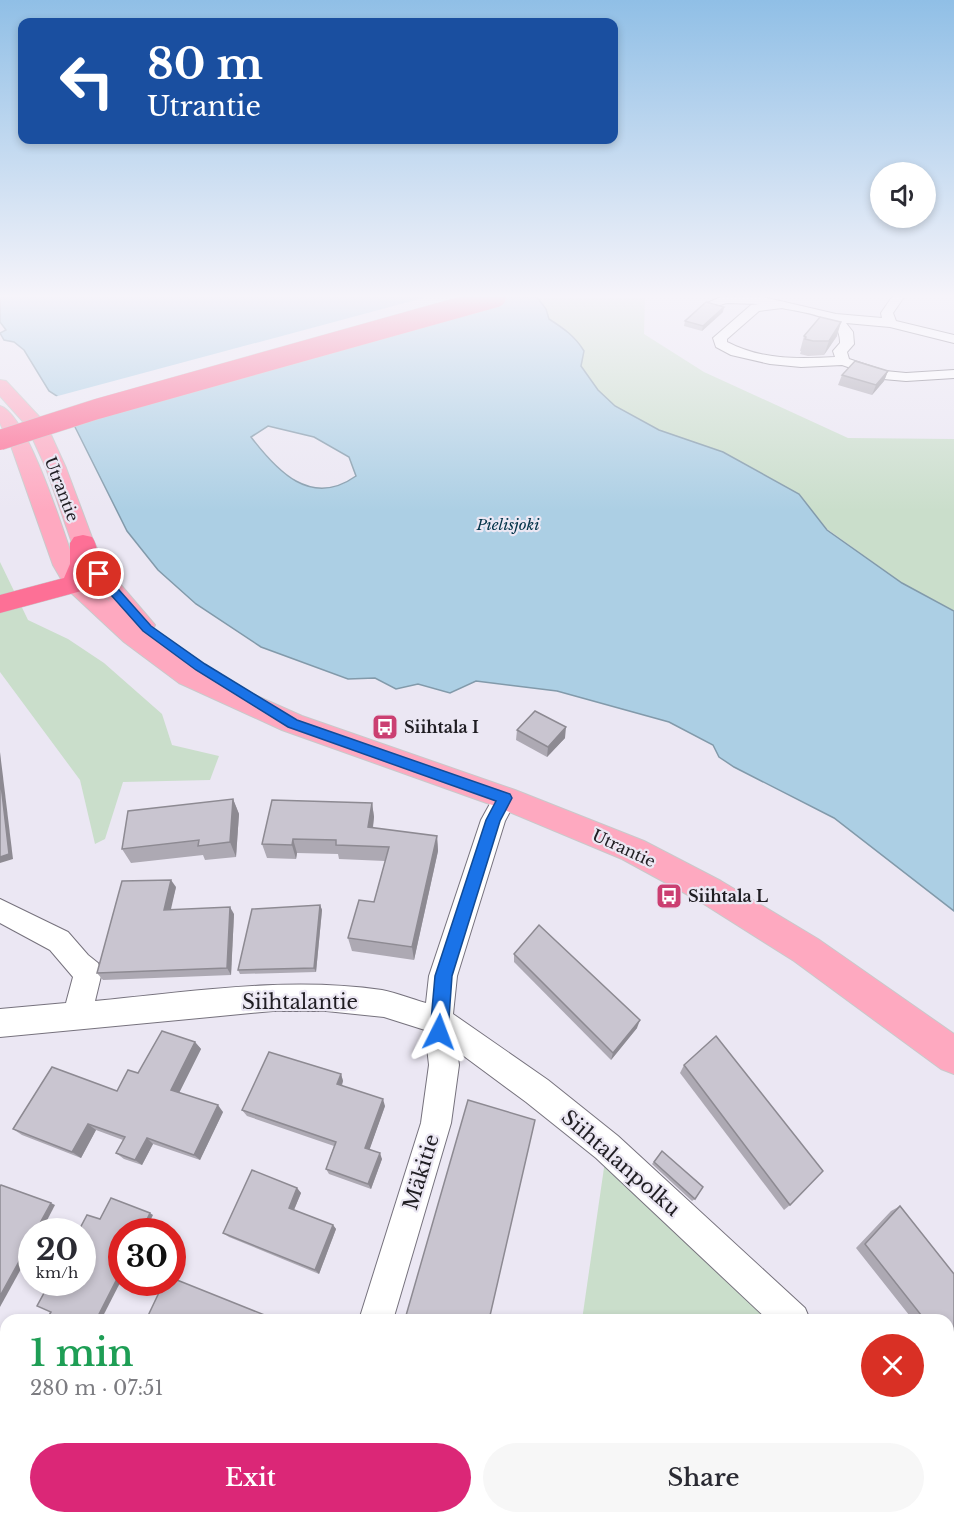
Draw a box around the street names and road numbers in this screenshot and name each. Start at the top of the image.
street label: Utrantie [41,454,83,524]
street label: Utrantie [589,825,659,871]
street label: Siihtalantie [242,990,358,1014]
street label: Siihtalanpolku [557,1105,685,1221]
street label: Mäkitie [398,1131,444,1213]

